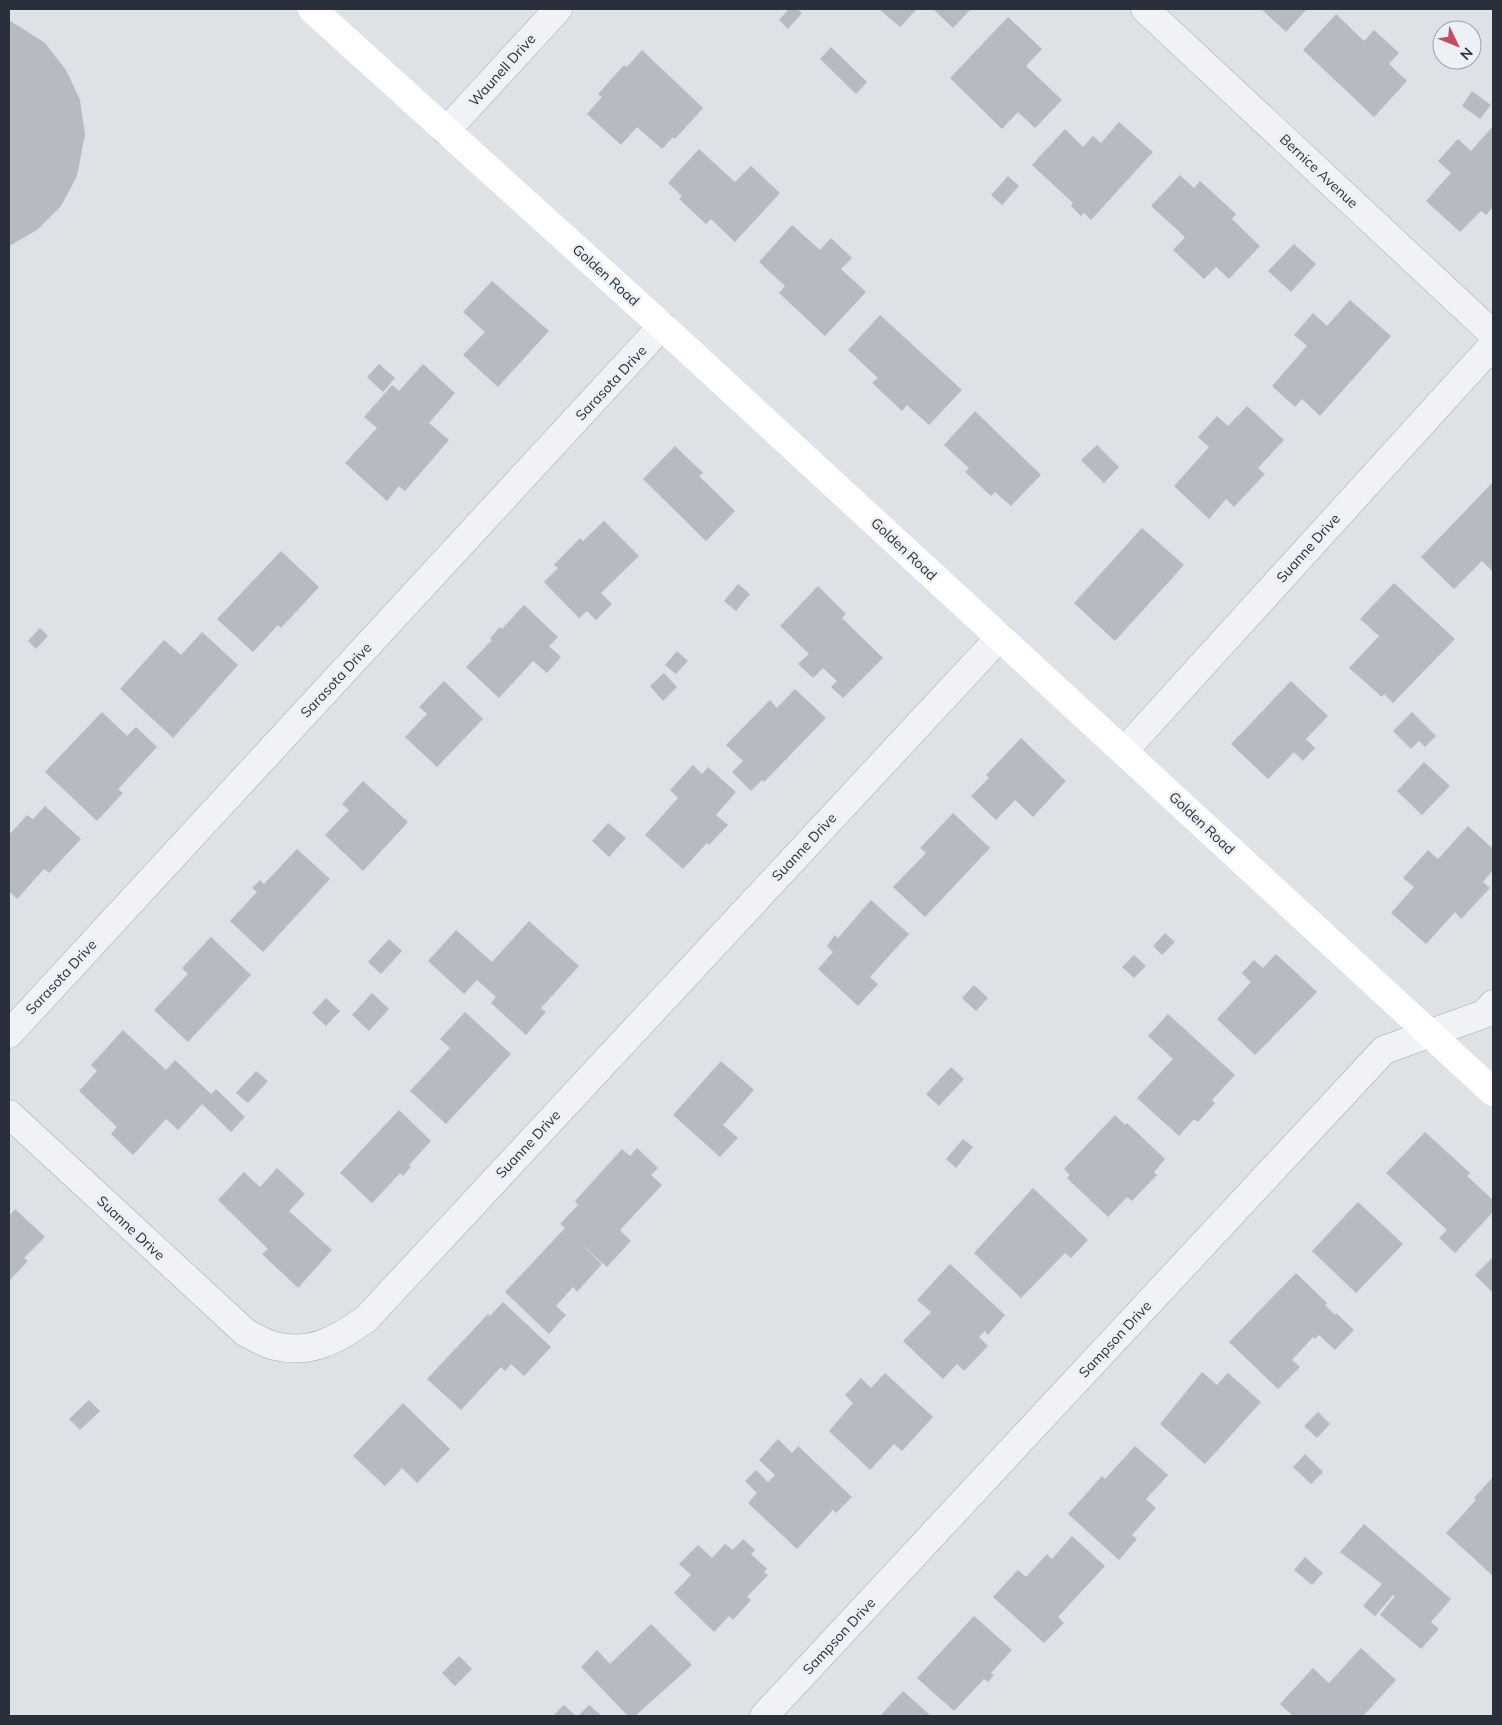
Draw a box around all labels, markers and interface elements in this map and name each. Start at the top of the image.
north arrow [1432,20,1482,70]
street label: Waunell Drive [465,30,539,110]
text: N [1456,44,1477,64]
street label: Bernice Avenue [1276,130,1362,212]
street label: Golden Road [569,240,643,310]
street label: Sarasota Drive [572,342,650,424]
street label: Suanne Drive [1272,510,1344,586]
street label: Golden Road [867,514,941,584]
street label: Sarasota Drive [297,639,375,721]
street label: Golden Road [1165,788,1239,858]
street label: Suanne Drive [768,809,840,885]
street label: Sarasota Drive [22,936,100,1018]
street label: Suanne Drive [492,1106,564,1182]
street label: Suanne Drive [93,1192,169,1264]
street label: Sampson Drive [1075,1297,1155,1381]
street label: Sampson Drive [799,1594,879,1678]

